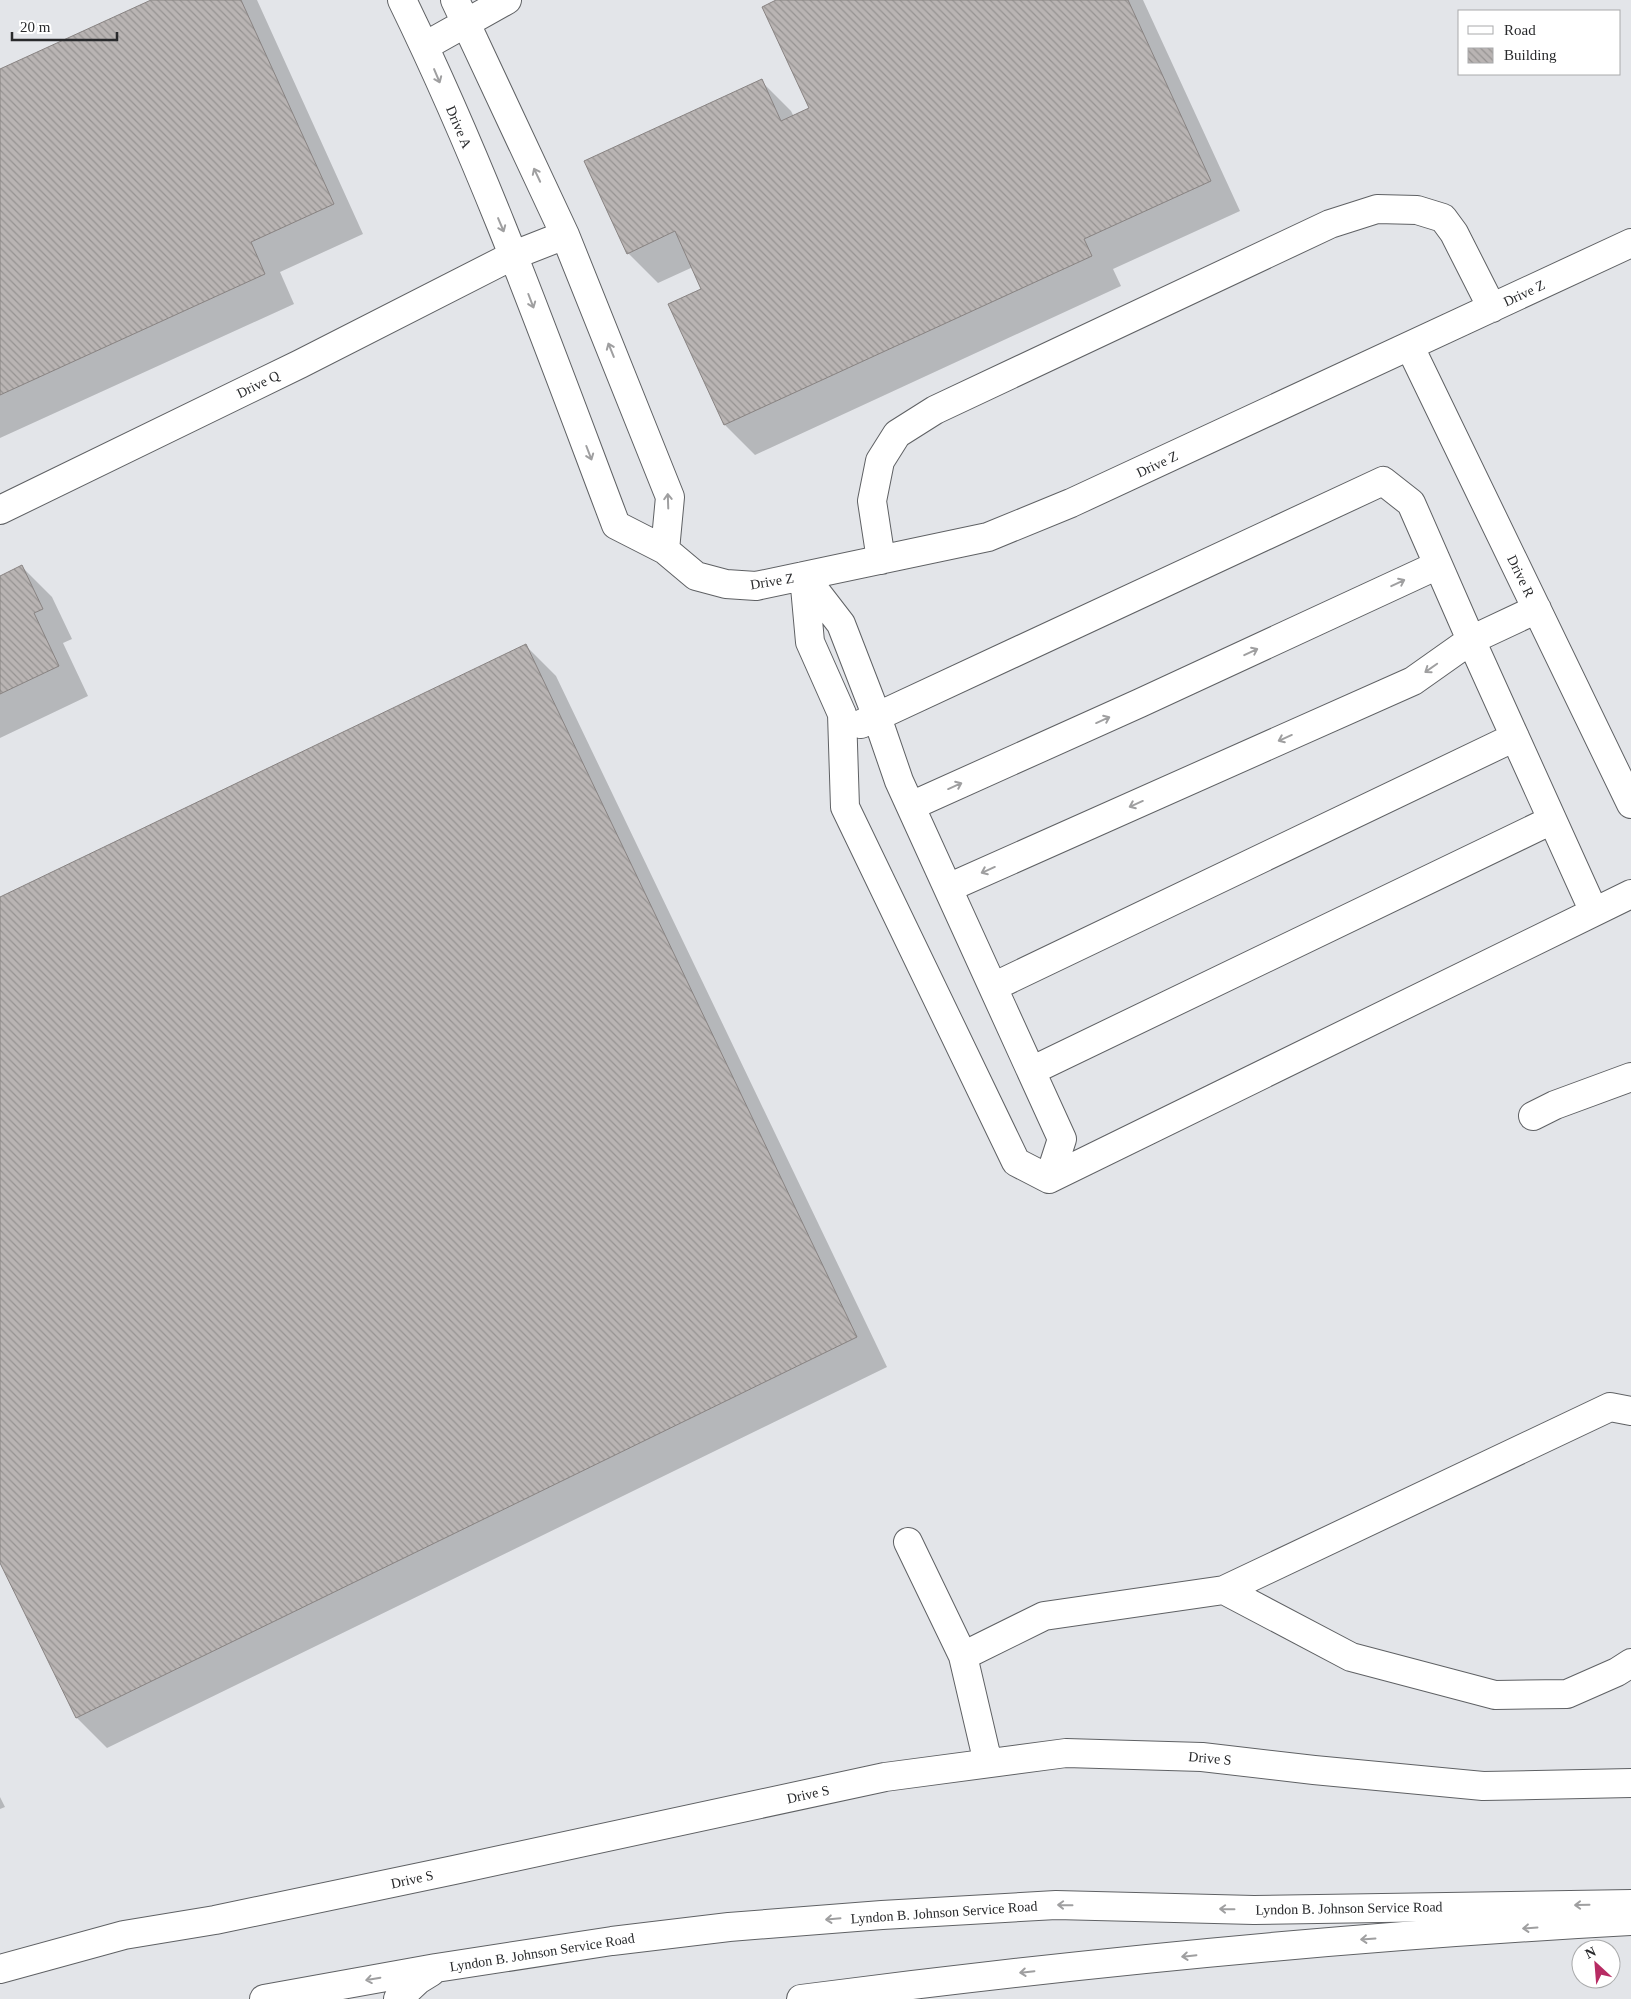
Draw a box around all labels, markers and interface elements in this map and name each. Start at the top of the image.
scale bar [12,10,118,42]
legend [1458,10,1621,75]
text: 20 m [20,19,51,35]
text: Road [1504,22,1536,38]
text: Building [1504,47,1557,63]
one-way arrow [433,68,443,83]
street label: Drive A [443,104,475,152]
one-way arrow [531,168,541,183]
one-way arrow [497,217,507,232]
street label: Drive Z [1501,277,1547,310]
one-way arrow [527,293,536,308]
one-way arrow [606,343,615,358]
street label: Drive Q [234,368,282,401]
one-way arrow [585,445,594,460]
street label: Drive Z [1134,448,1180,481]
one-way arrow [664,494,673,510]
street label: Drive R [1504,553,1537,600]
street label: Drive Z [749,571,795,592]
one-way arrow [1390,578,1405,588]
one-way arrow [1243,646,1258,656]
one-way arrow [1424,663,1438,673]
one-way arrow [1095,714,1110,724]
one-way arrow [1278,734,1293,743]
one-way arrow [947,781,962,791]
one-way arrow [1129,800,1144,809]
one-way arrow [981,866,996,875]
street label: Drive S [1188,1749,1232,1768]
street label: Drive S [785,1783,831,1806]
street label: Drive S [389,1868,435,1891]
street label: Lyndon B. Johnson Service Road [850,1898,1038,1927]
street label: Lyndon B. Johnson Service Road [1255,1899,1443,1918]
one-way arrow [1057,1900,1074,1910]
one-way arrow [1575,1900,1591,1910]
one-way arrow [1220,1904,1236,1914]
one-way arrow [825,1914,841,1924]
one-way arrow [1522,1923,1538,1932]
street label: Lyndon B. Johnson Service Road [449,1930,636,1975]
one-way arrow [1360,1934,1376,1944]
north arrow [1571,1939,1621,1989]
text: N [1583,1944,1598,1962]
one-way arrow [1181,1951,1197,1960]
one-way arrow [1019,1967,1035,1977]
one-way arrow [366,1975,382,1985]

